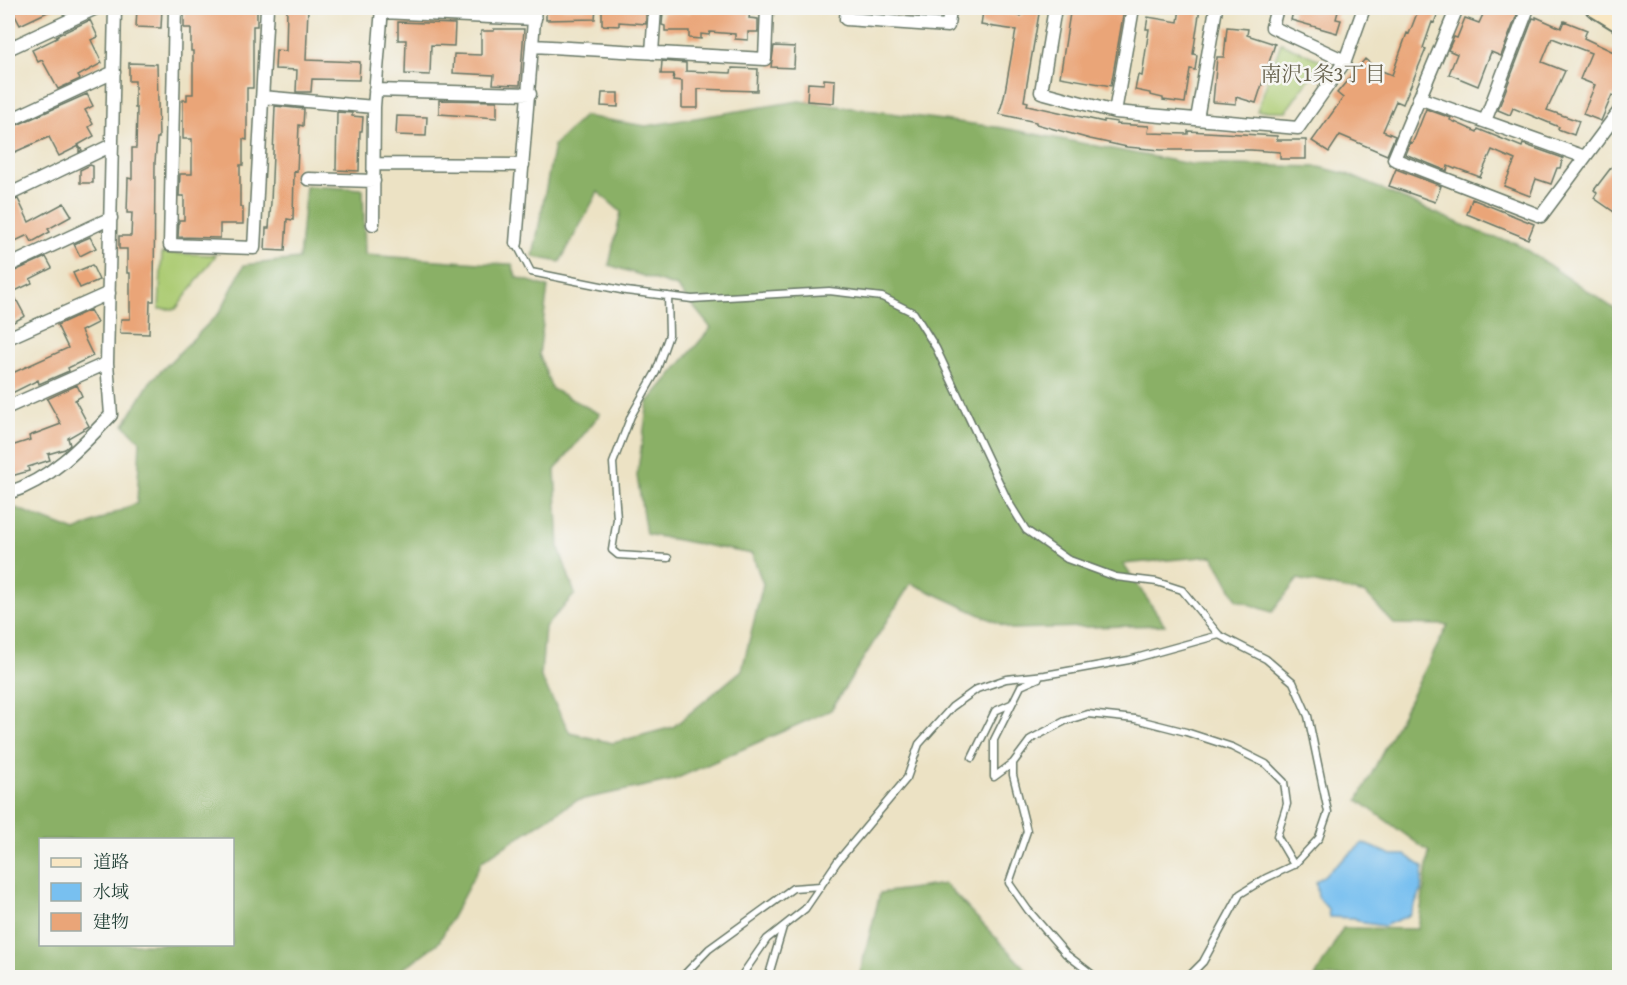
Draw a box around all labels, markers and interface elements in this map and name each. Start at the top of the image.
district label: 南沢1条3丁目 [1260,58,1386,89]
legend [39,838,234,946]
text: 道路 [93,848,129,875]
text: 水域 [93,878,129,905]
text: 建物 [93,908,129,935]

